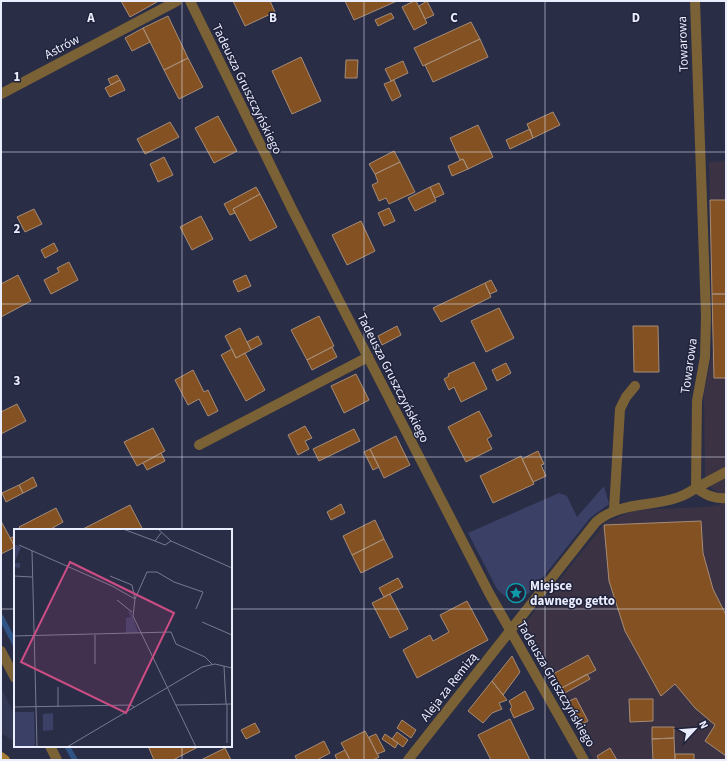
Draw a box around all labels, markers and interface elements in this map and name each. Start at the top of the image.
text: A [86,9,95,27]
text: B [269,9,277,27]
text: C [450,9,458,27]
text: D [632,9,640,27]
street label: Towarowa [673,16,693,72]
street label: Tadeusza Gruszczyńskiego [208,21,286,157]
street label: Astrów [41,30,83,64]
text: 1 [14,68,21,86]
text: 2 [14,220,21,238]
street label: Tadeusza Gruszczyńskiego [353,310,433,446]
street label: Towarowa [676,337,702,395]
text: 3 [14,372,21,390]
inset map [14,529,232,747]
place label: Miejsce dawnego getto [530,577,615,610]
place icon: Miejsce dawnego getto [505,582,527,604]
street label: Tadeusza Gruszczyńskiego [512,618,600,750]
street label: Aleja za Remizą [416,648,482,725]
north arrow [675,709,715,749]
text: N [695,718,712,731]

